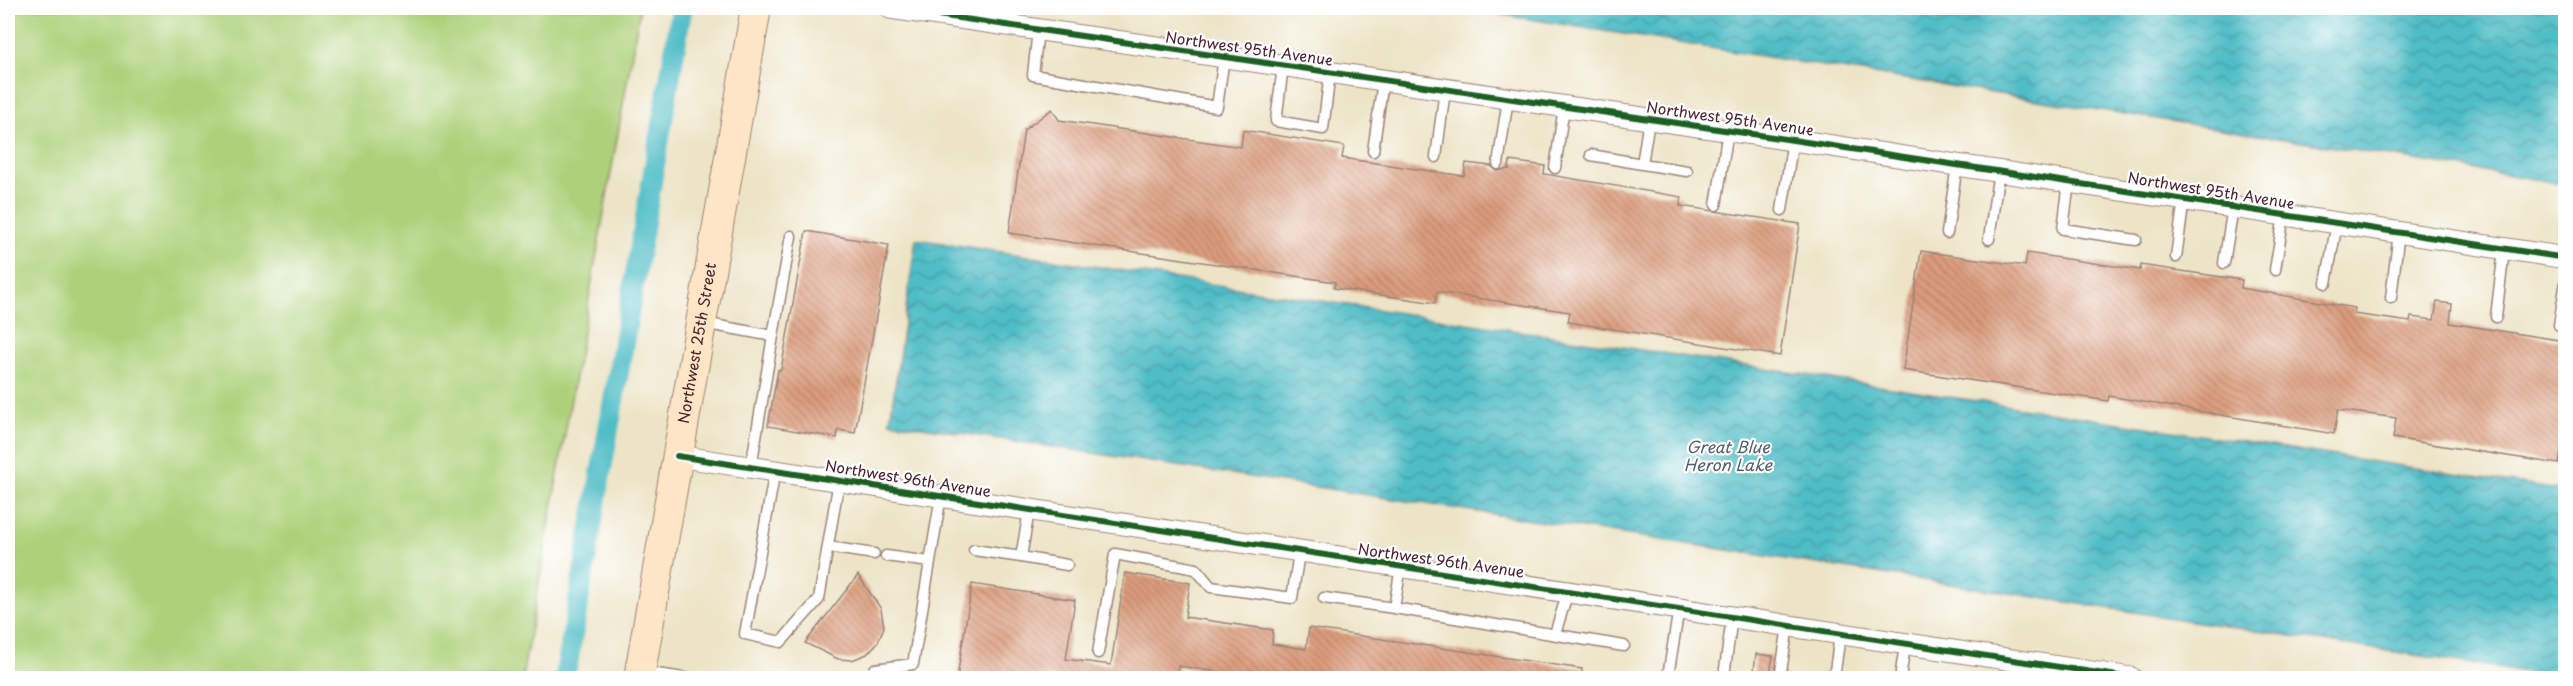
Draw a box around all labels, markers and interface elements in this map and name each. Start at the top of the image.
street label: Northwest 95th Avenue [1164,24,1334,71]
street label: Northwest 95th Avenue [1645,94,1815,141]
street label: Northwest 95th Avenue [2126,165,2296,214]
street label: Northwest 25th Street [671,261,721,425]
water label: Great Blue Heron Lake [1684,434,1774,476]
street label: Northwest 96th Avenue [824,453,993,502]
street label: Northwest 96th Avenue [1357,536,1526,583]

